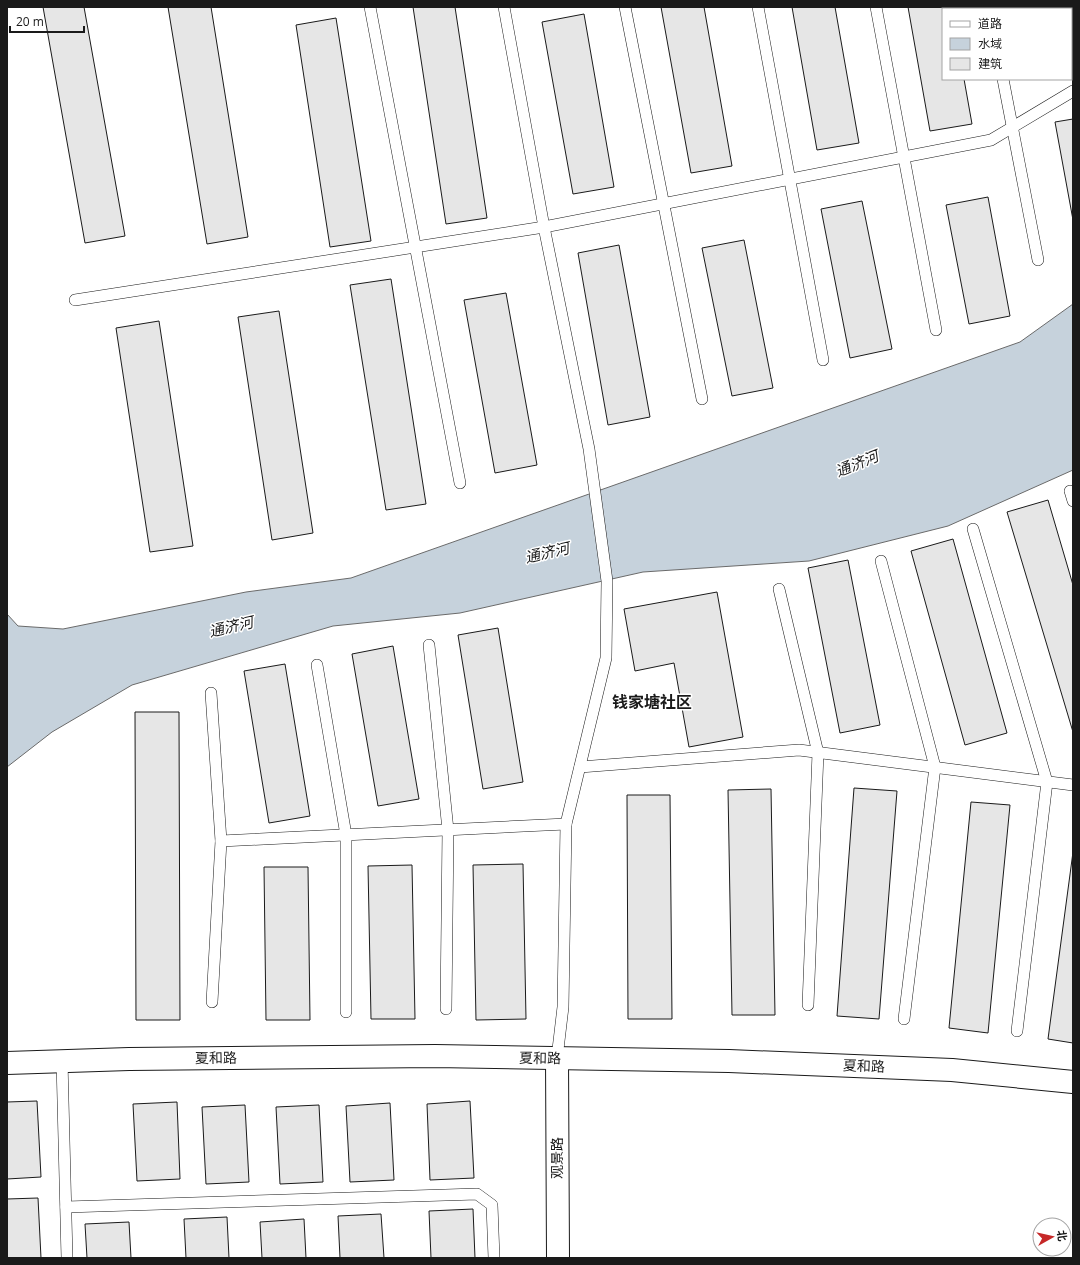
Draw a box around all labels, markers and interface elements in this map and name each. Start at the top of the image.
scale bar [10,8,84,34]
legend [942,8,1072,80]
text: 20 m [16,13,44,30]
text: 道路 [978,15,1002,32]
text: 水域 [978,35,1002,52]
text: 建筑 [978,55,1002,72]
water label: 通济河 [832,444,884,481]
water label: 通济河 [523,537,574,567]
water label: 通济河 [207,611,258,641]
district label: 钱家塘社区 [612,691,692,713]
street label: 夏和路 [195,1048,237,1067]
street label: 夏和路 [519,1048,561,1067]
street label: 夏和路 [843,1055,885,1076]
street label: 观景路 [547,1137,566,1179]
north arrow [1032,1217,1072,1257]
text: 北 [1054,1229,1071,1242]

